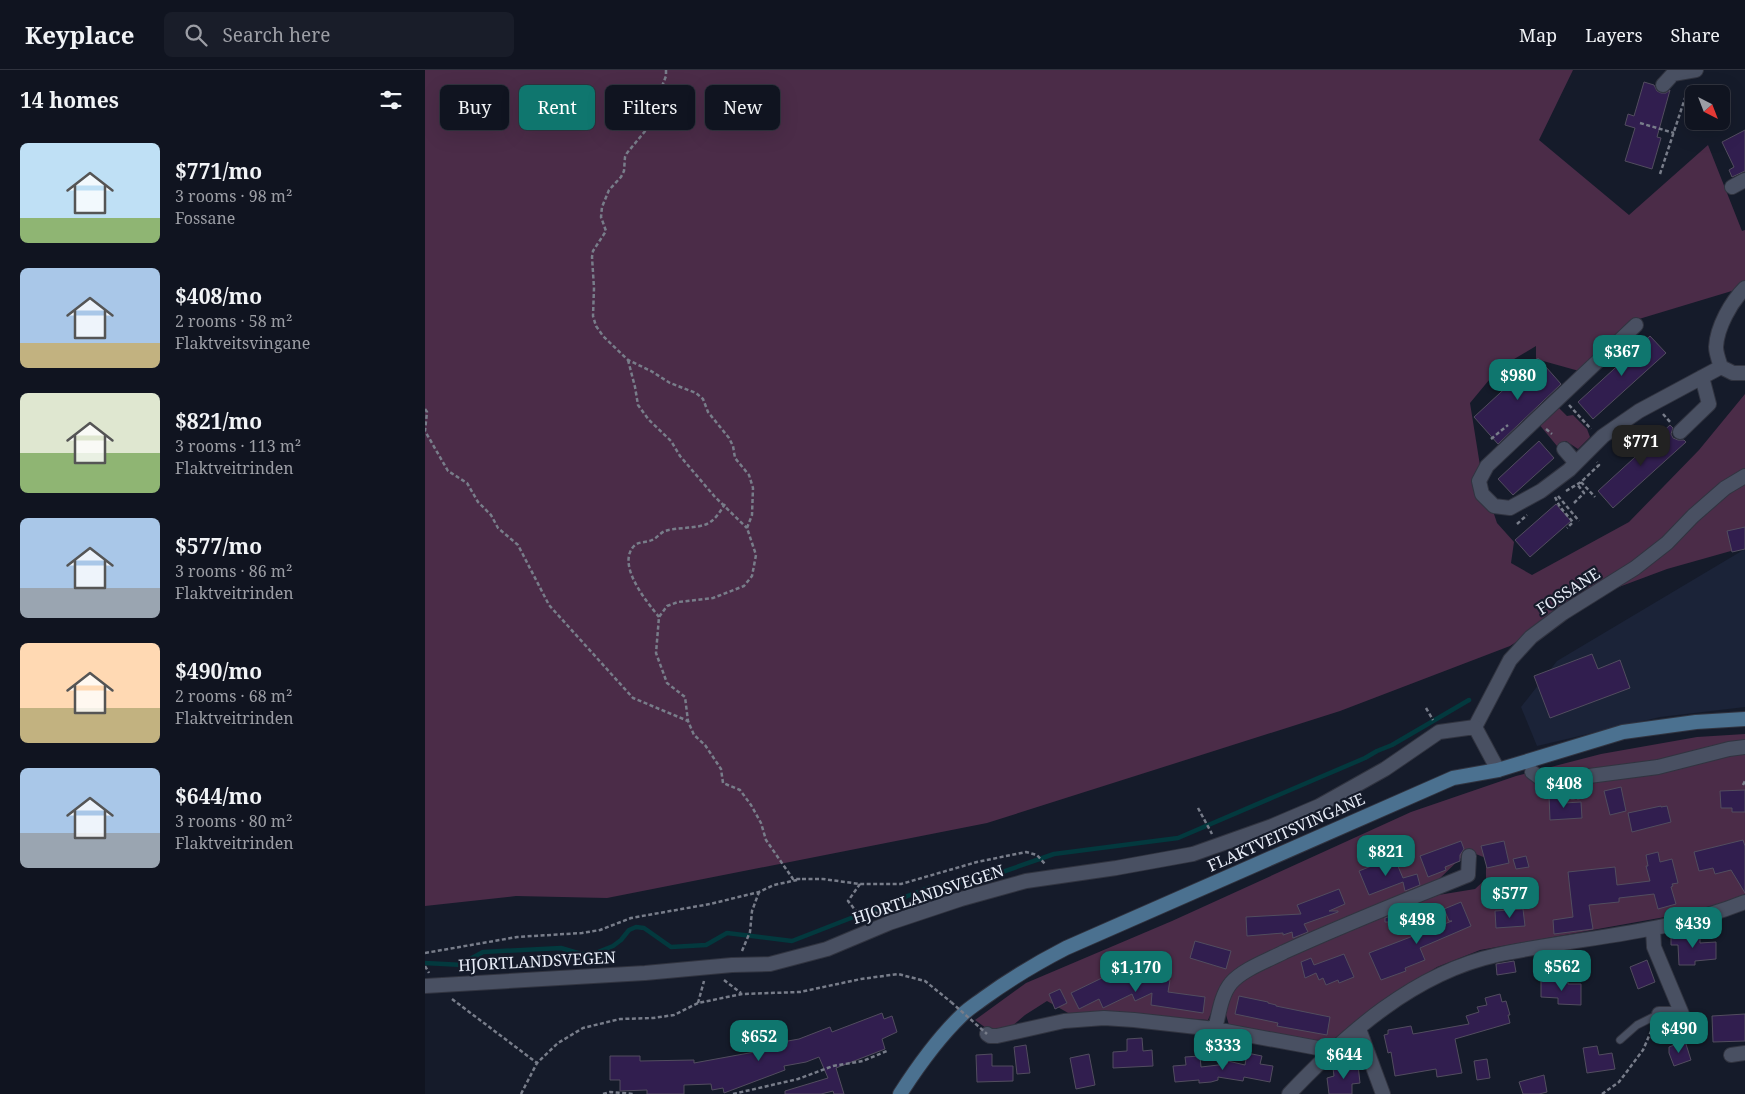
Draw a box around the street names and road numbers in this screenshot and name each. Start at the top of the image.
street label: FOSSANE [1532,562,1604,620]
street label: FLAKTVEITSVINGANE [1204,787,1368,877]
street label: HJORTLANDSVEGEN [849,859,1007,929]
street label: HJORTLANDSVEGEN [457,946,617,976]

